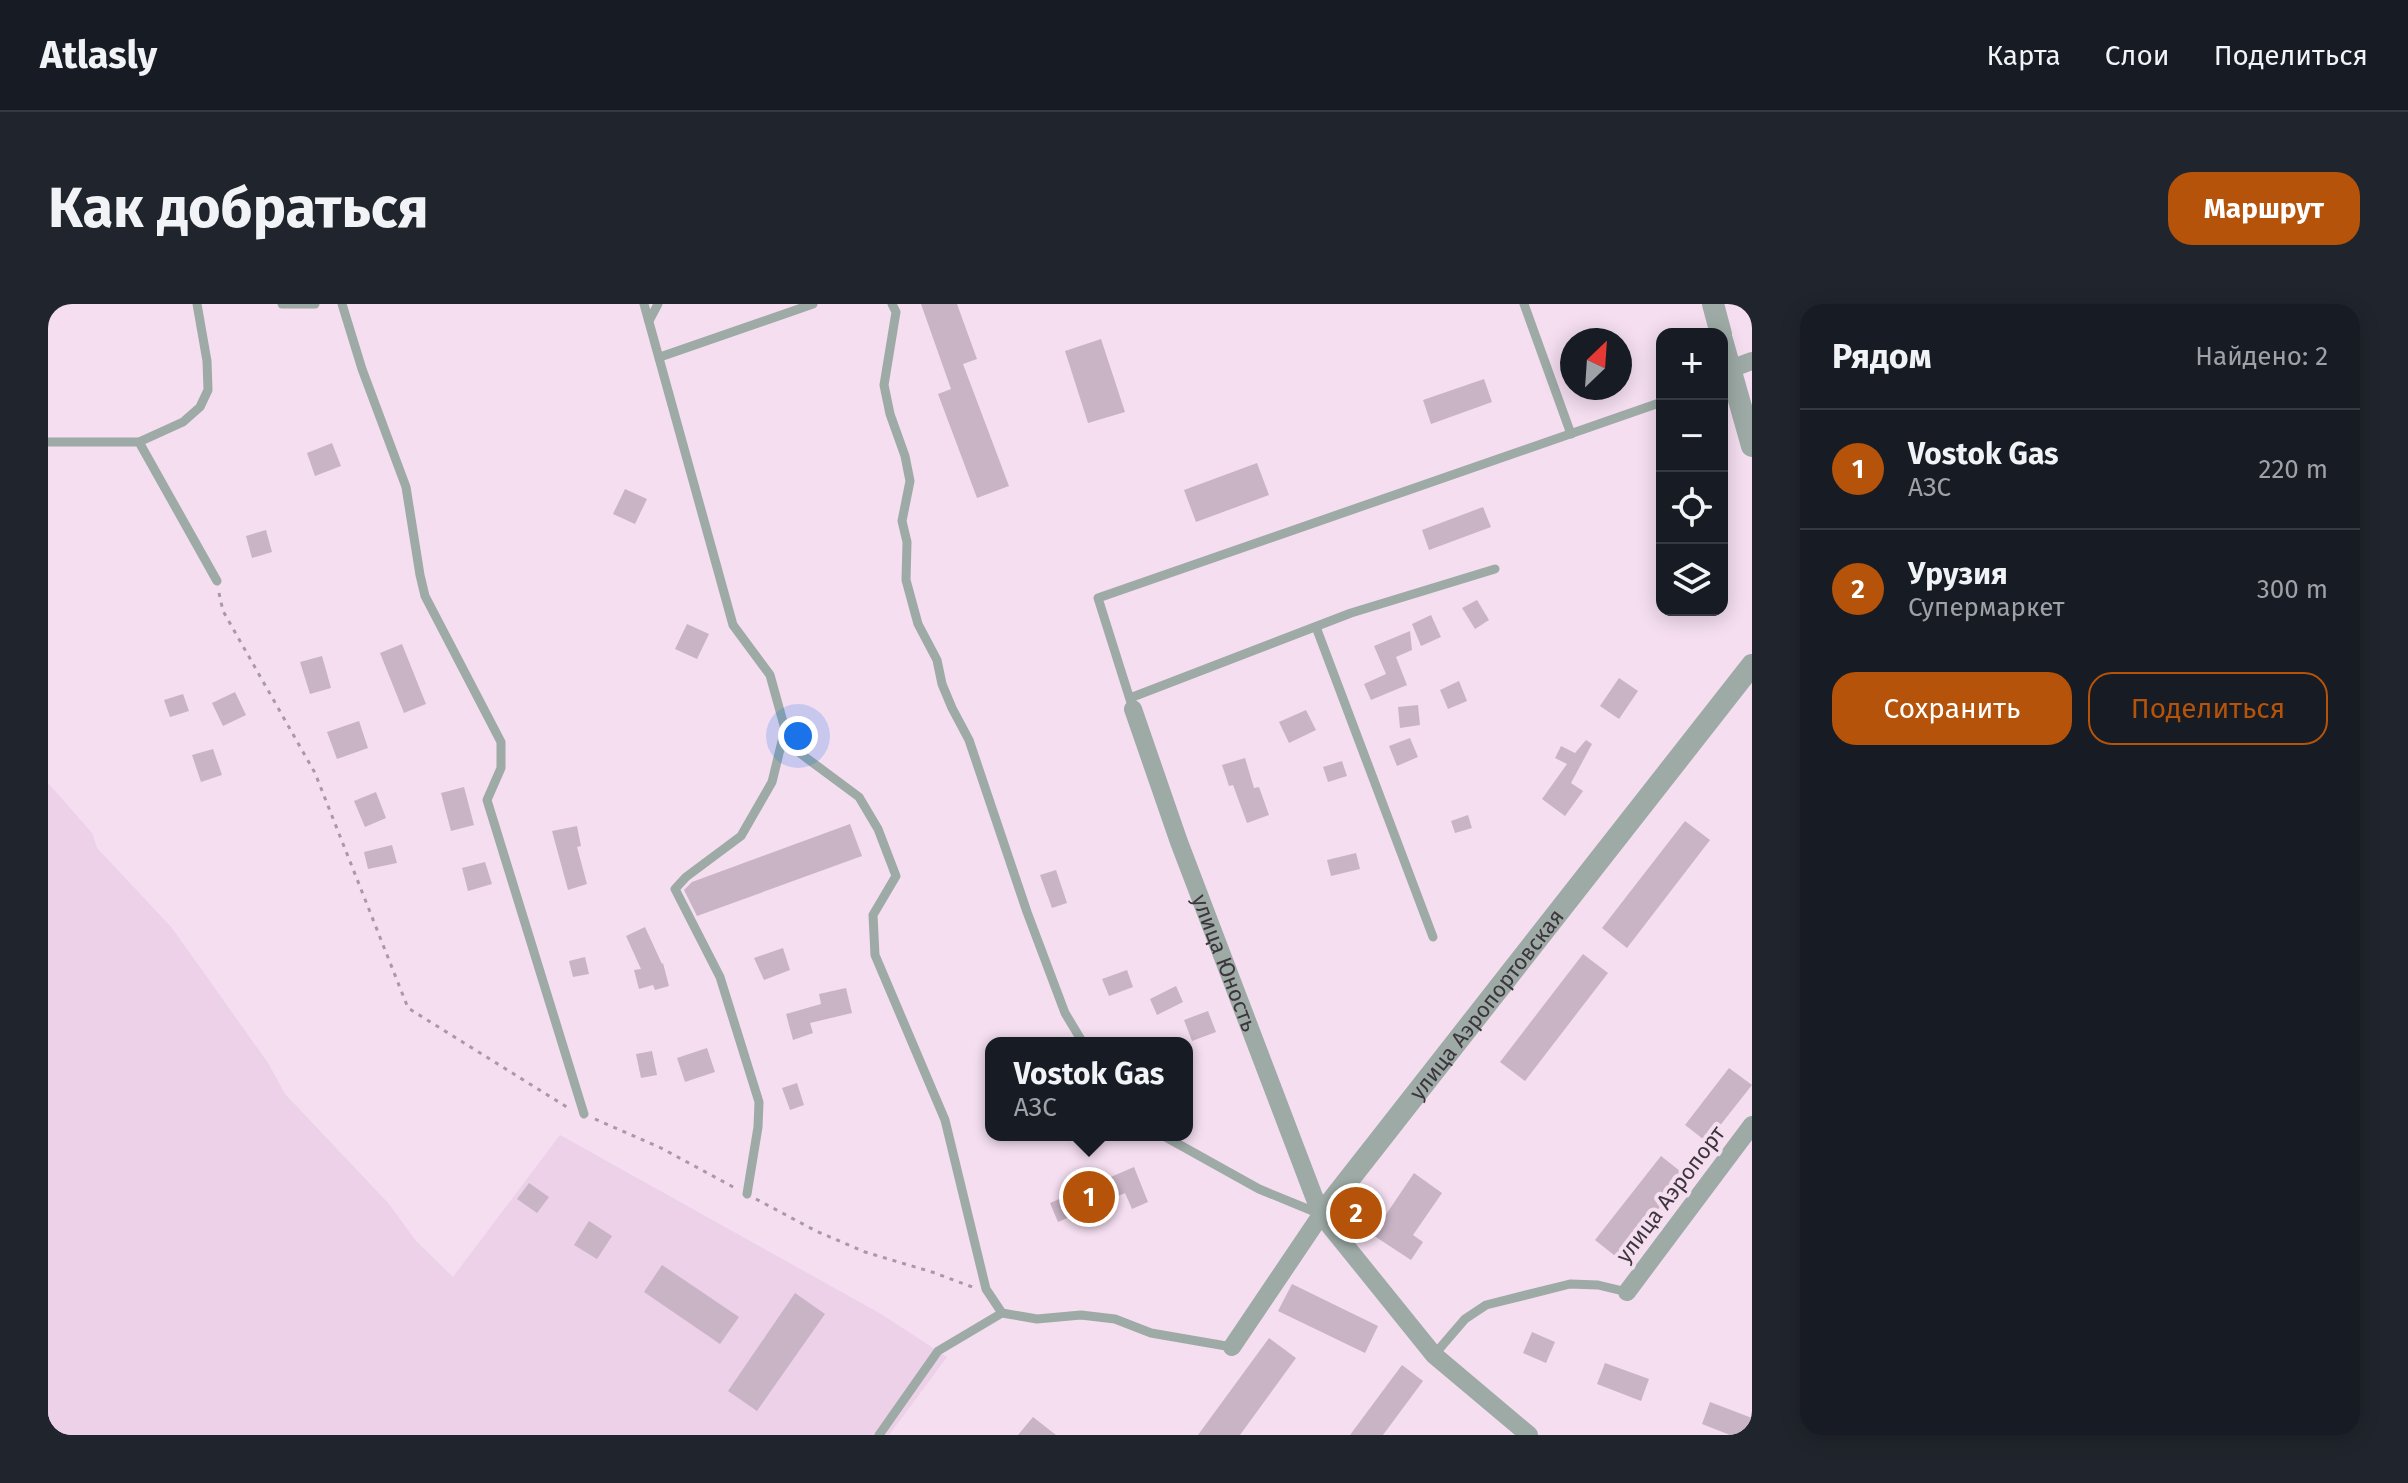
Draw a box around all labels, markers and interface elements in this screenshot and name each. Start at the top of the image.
text: Atlasly [40,32,157,78]
text: Карта [1986,39,2061,72]
text: Слои [2105,39,2170,72]
text: Поделиться [2214,39,2368,72]
button: Маршрут [2168,172,2360,245]
text: Как добраться [48,175,429,242]
north arrow [1560,328,1632,400]
map controls [1656,328,1728,616]
button: + [1656,328,1728,400]
text: Рядом [1832,336,1931,377]
text: Найдено: 2 [2195,341,2328,372]
button: − [1656,400,1728,472]
text: Vostok Gas [1908,436,2059,472]
text: 1 [1852,454,1864,485]
text: 220 m [2259,454,2328,485]
button: locate [1656,472,1728,544]
text: АЗС [1908,472,1951,503]
button: layers [1656,544,1728,616]
text: Урузия [1908,556,2008,592]
text: 2 [1851,574,1865,605]
text: 300 m [2257,574,2328,605]
text: Супермаркет [1908,592,2065,623]
button: Сохранить [1832,672,2072,745]
button: Поделиться [2088,672,2328,745]
your location [778,716,818,756]
street label: улица Юность [1186,891,1263,1035]
street label: улица Аэропортовская [1404,904,1570,1105]
popup [985,1037,1193,1141]
text: Vostok Gas [1014,1056,1164,1092]
text: АЗС [1014,1092,1057,1123]
street label: улица Аэропорт [1610,1120,1731,1268]
pin: 1 [1063,1167,1115,1227]
pin: 2 [1330,1183,1382,1243]

